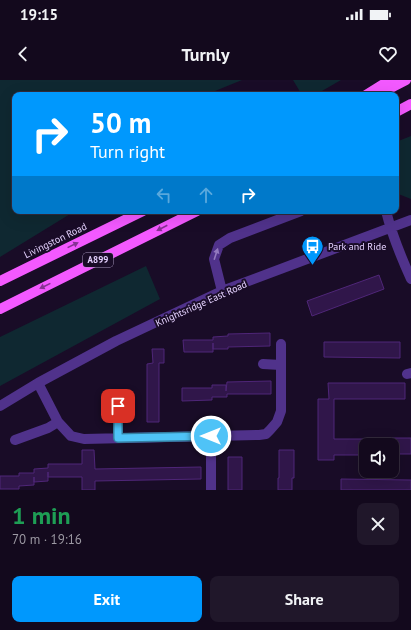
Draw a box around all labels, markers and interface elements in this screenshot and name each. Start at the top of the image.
text: 19:15 [20,5,58,24]
icon: back [12,43,34,65]
text: Turnly [181,43,230,66]
icon: heart [377,43,399,65]
text: 50 m [90,104,151,141]
icon: right [24,108,76,160]
text: Turn right [90,140,165,163]
icon: left [153,184,175,206]
icon: ahead [195,184,217,206]
icon: right [237,184,259,206]
street label: Livingston Road [22,220,89,261]
one-way arrow [156,225,167,232]
bus stop icon: Park and Ride [299,233,325,266]
place label: Park and Ride [328,240,386,253]
one-way arrow [67,242,78,248]
one-way arrow [214,247,220,259]
road number: A899 [83,253,113,267]
street label: Knightsridge East Road [153,277,249,329]
one-way arrow [40,283,51,289]
pin [101,389,135,423]
icon: arrive [107,395,129,417]
position arrow [190,415,232,457]
map controls [359,438,399,478]
button: sound [359,438,399,478]
text: 1 min [12,500,71,531]
button: close [357,503,399,545]
text: 70 m · 19:16 [12,531,82,548]
button: Exit [12,576,202,622]
button: Share [210,576,399,622]

